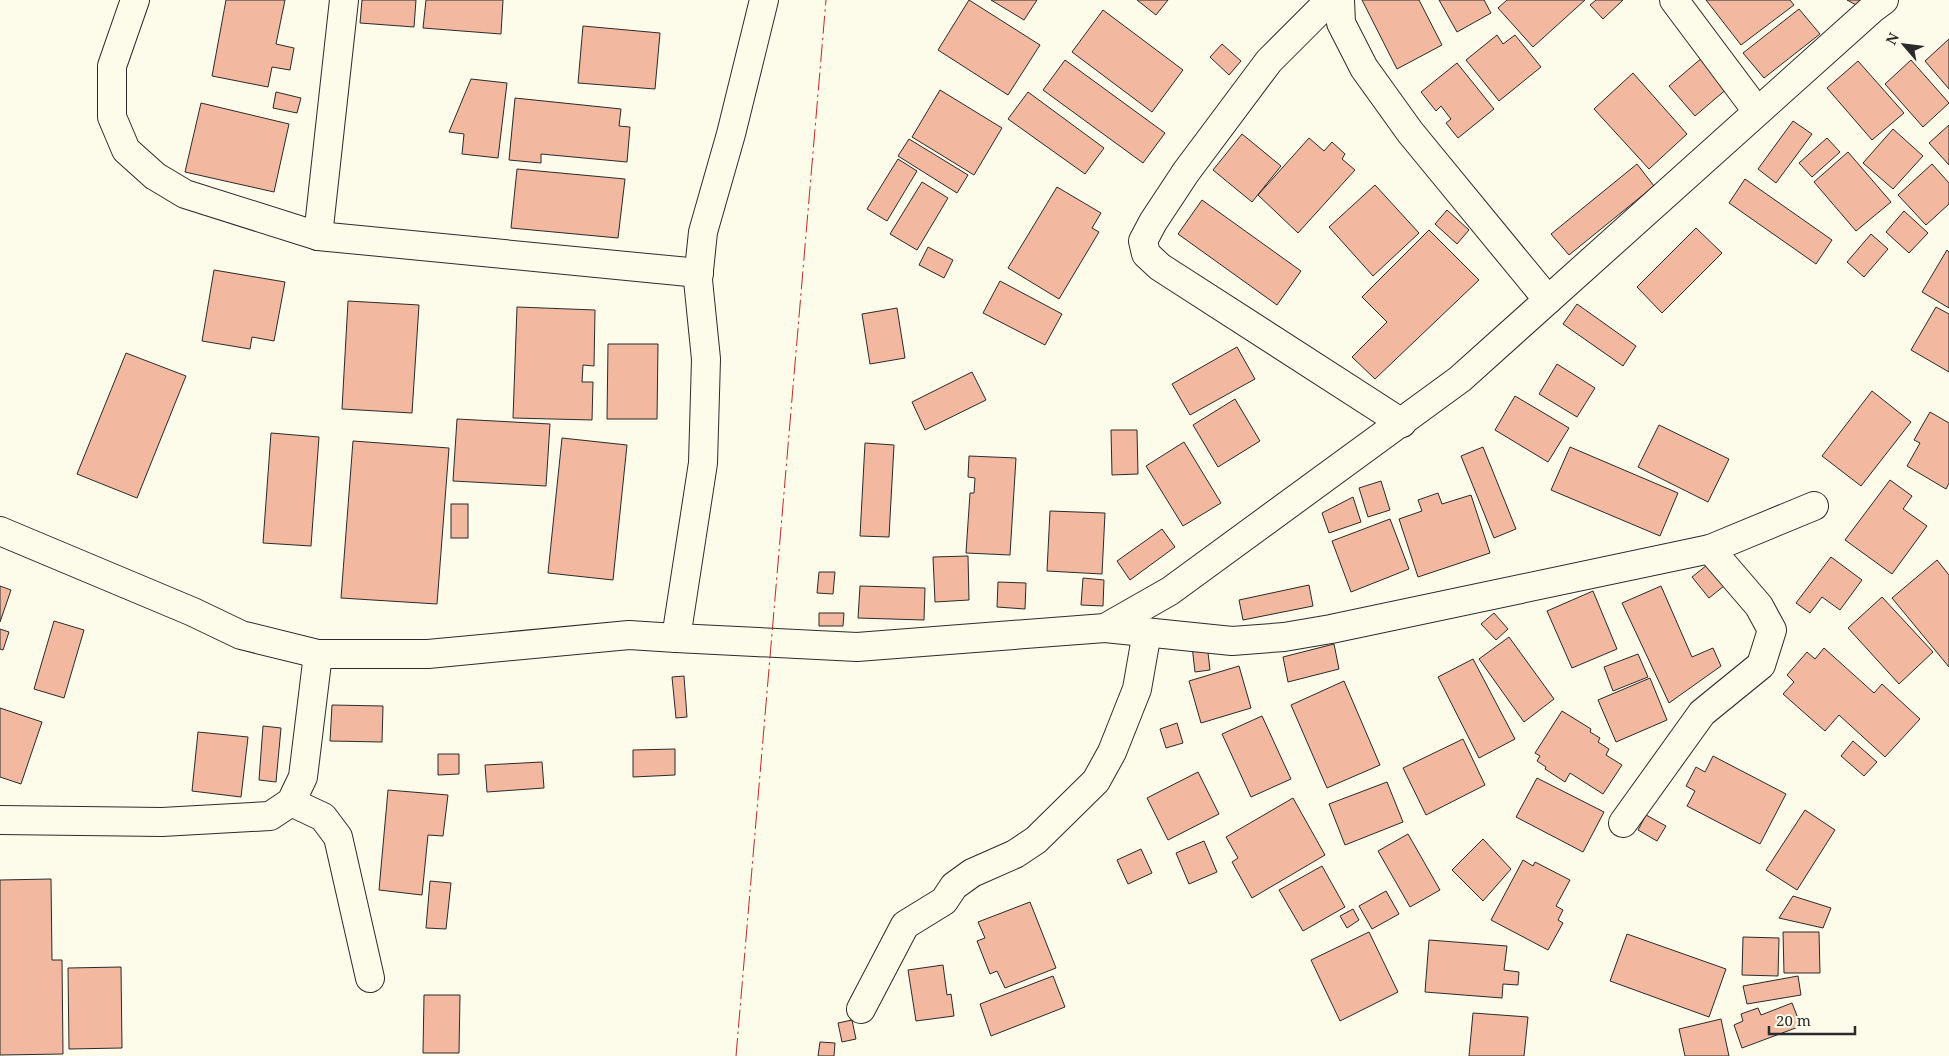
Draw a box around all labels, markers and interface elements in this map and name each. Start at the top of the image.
north arrow [1879,20,1929,70]
text: N [1881,29,1903,48]
scale bar [1769,1004,1855,1036]
text: 20 m [1776,1010,1811,1030]

